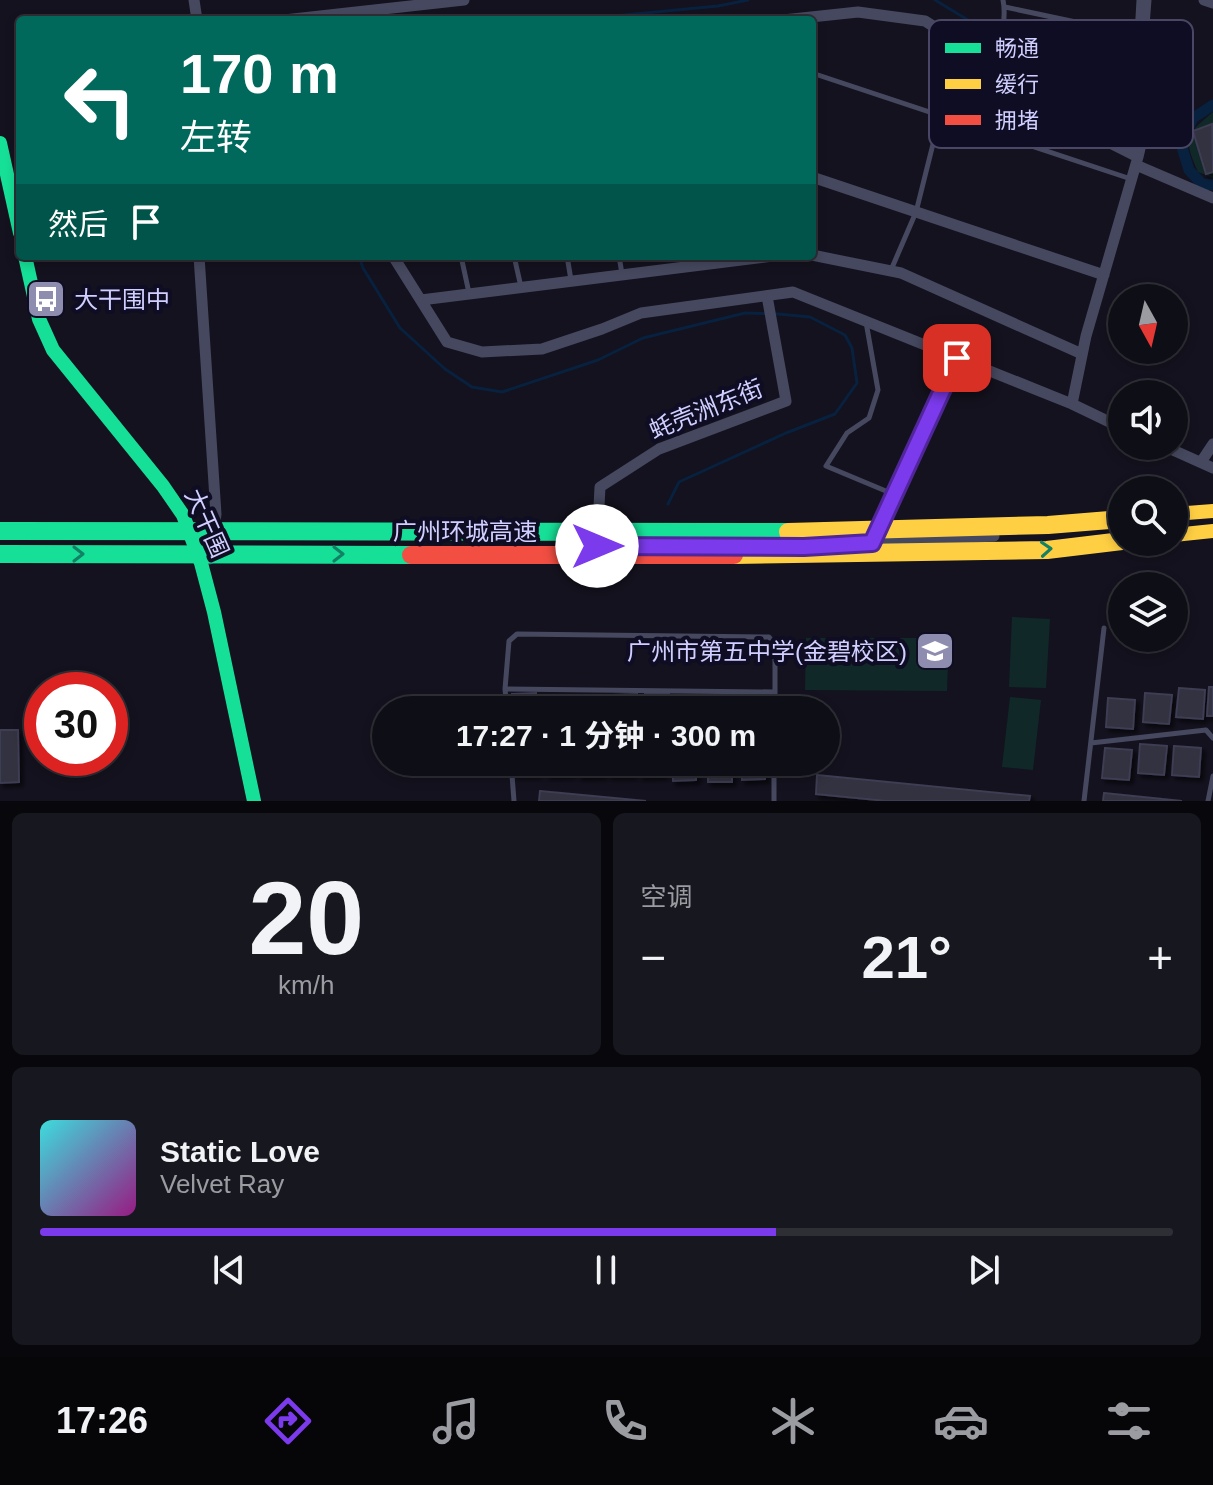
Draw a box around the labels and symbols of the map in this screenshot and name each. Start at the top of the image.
legend [929,20,1193,148]
text: 畅通 [995,36,1039,61]
text: 缓行 [995,72,1039,97]
text: 拥堵 [995,108,1039,133]
bus stop icon: 大干围中 [25,278,67,320]
north arrow [1108,284,1188,364]
place label: 大干围中 [74,286,170,313]
pin [923,324,991,392]
street label: 蚝壳洲东街 [645,374,767,444]
street label: 大干围 [180,485,234,561]
position arrow [555,504,639,588]
street label: 广州环城高速 [393,518,537,545]
one-way arrow [1040,541,1053,558]
one-way arrow [72,545,85,563]
one-way arrow [332,545,345,563]
school or university icon: 广州市第五中学(金碧校区) [914,630,956,672]
place label: 广州市第五中学(金碧校区) [627,638,907,665]
speed limit sign: 30 [24,672,128,776]

